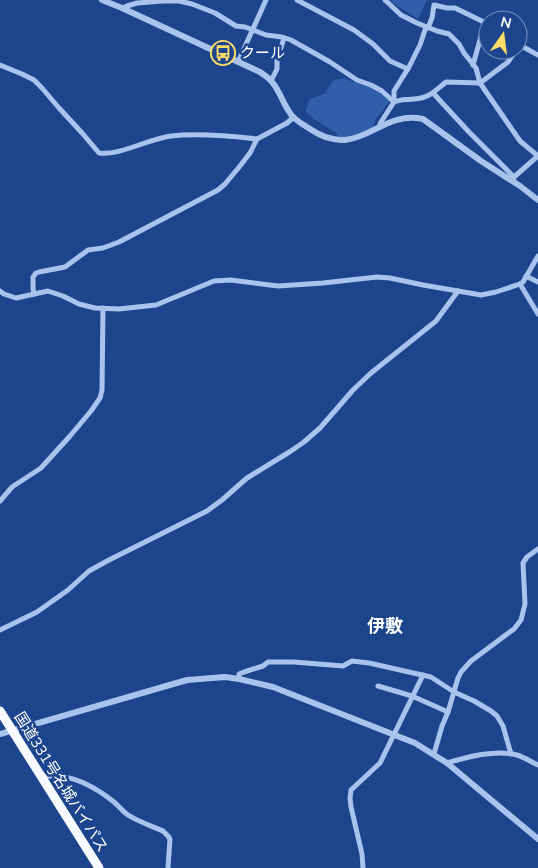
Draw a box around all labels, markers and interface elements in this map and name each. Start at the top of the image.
north arrow [478,10,528,60]
text: N [499,12,513,32]
bus stop icon: クール [210,40,236,66]
place label: クール [240,43,285,62]
district label: 伊敷 [367,614,403,637]
street label: 国道331号名城バイパス [11,708,112,855]

